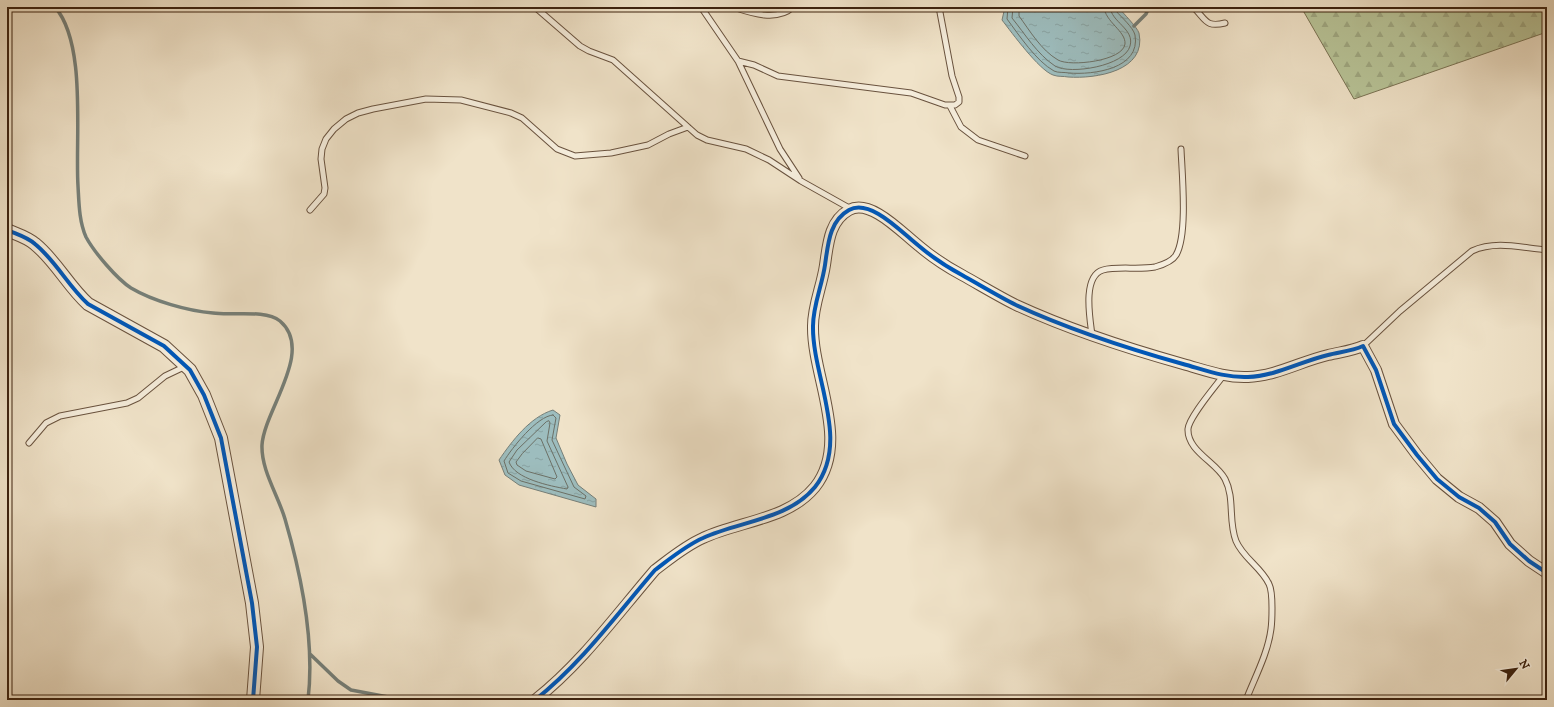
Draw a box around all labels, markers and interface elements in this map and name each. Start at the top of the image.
north arrow [1496,649,1536,689]
text: N [1516,657,1532,672]

